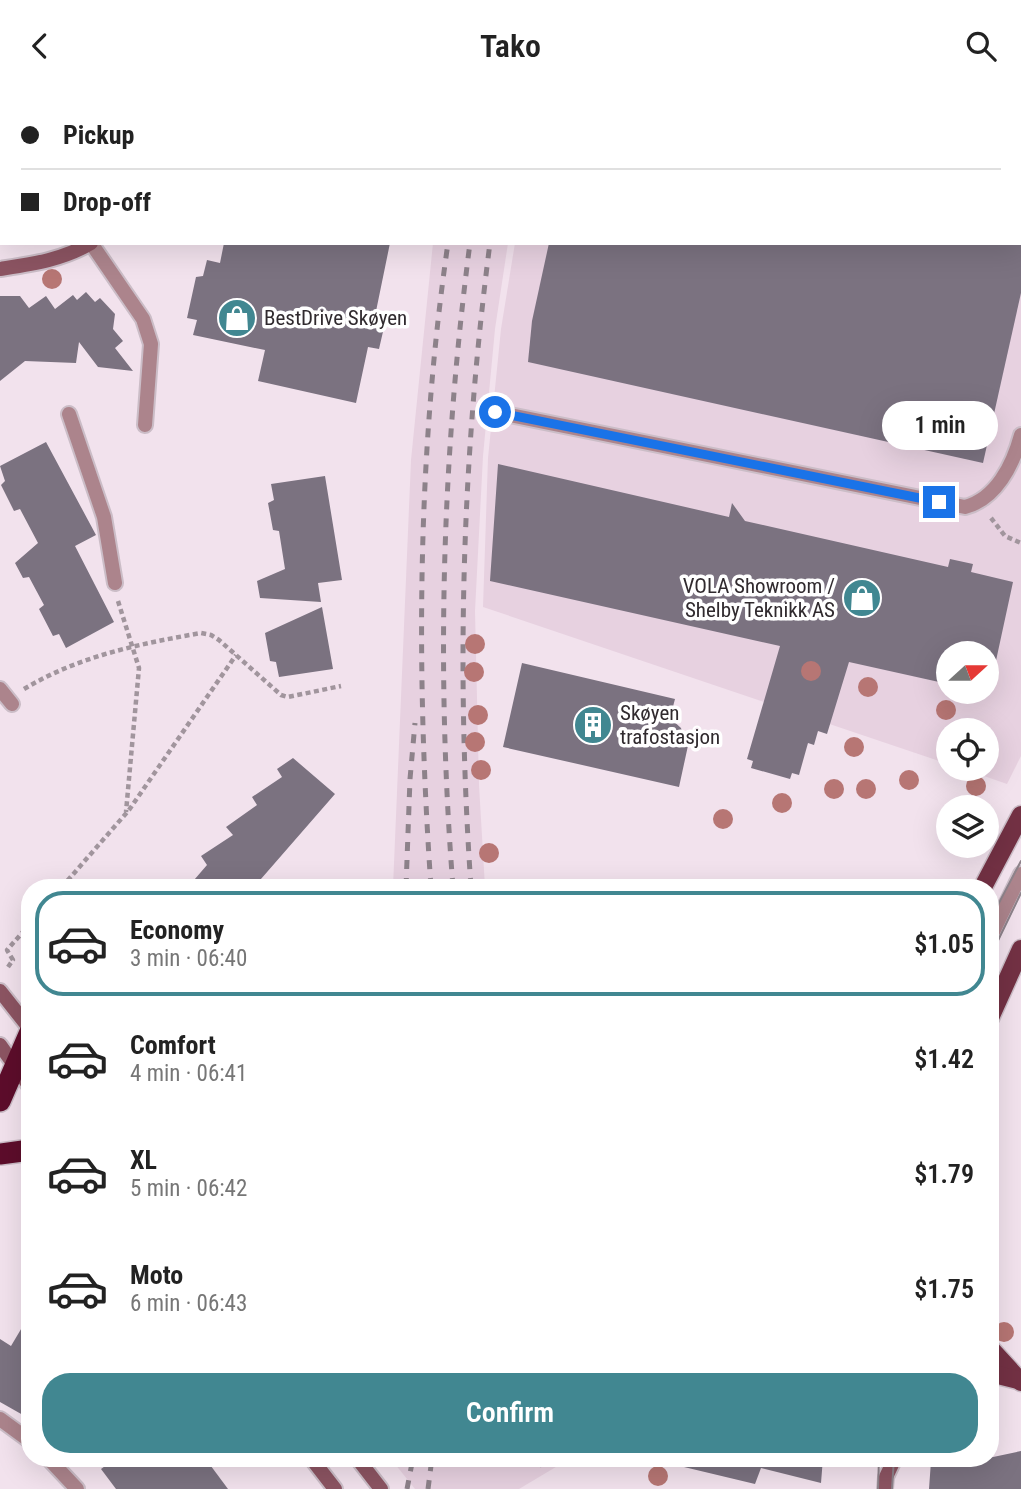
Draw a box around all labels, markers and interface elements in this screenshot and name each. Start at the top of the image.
icon: back [21,27,59,65]
text: Tako [480,27,541,65]
icon: search [962,27,1000,65]
text: Pickup [63,120,134,150]
text: Drop-off [63,187,151,217]
shop icon: BestDrive Skøyen [216,297,258,339]
place label: BestDrive Skøyen [264,306,407,330]
route start [479,396,511,428]
callout: 1 min [881,401,997,449]
text: 1 min [915,412,965,439]
route end [923,486,955,518]
place label: VOLA Showroom / Shelby Teknikk AS [683,574,835,622]
shop icon: VOLA Showroom / Shelby Teknikk AS [841,577,883,619]
north arrow [936,641,999,703]
map controls [936,641,999,858]
place label: Skøyen trafostasjon [620,701,720,749]
building icon: Skøyen trafostasjon [572,704,614,746]
button: locate [936,718,999,781]
button: layers [936,795,999,858]
icon: car [46,912,109,975]
text: Economy [130,915,224,945]
text: $1.05 [914,929,974,959]
text: 3 min · 06:40 [130,945,247,972]
icon: car [46,1027,109,1090]
text: Comfort [130,1030,216,1060]
text: $1.42 [914,1044,974,1074]
text: 4 min · 06:41 [130,1060,247,1087]
icon: car [46,1142,109,1205]
text: XL [130,1145,157,1175]
text: $1.79 [914,1159,974,1189]
text: 5 min · 06:42 [130,1175,247,1202]
icon: car [46,1257,109,1320]
text: Moto [130,1260,183,1290]
text: $1.75 [914,1274,974,1304]
text: 6 min · 06:43 [130,1290,247,1317]
button: Confirm [42,1373,978,1453]

